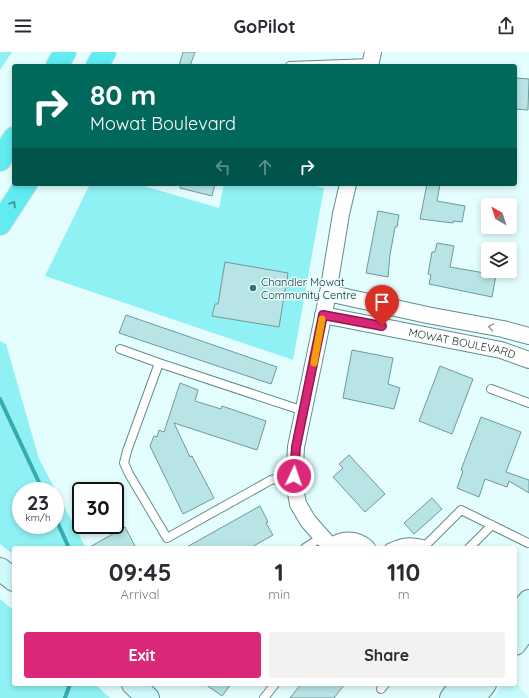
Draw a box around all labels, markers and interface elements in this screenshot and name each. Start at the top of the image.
icon: menu [12,15,34,37]
text: GoPilot [233,15,296,38]
icon: share [495,15,517,37]
text: 80 m [90,77,156,112]
icon: right [24,80,76,132]
text: Mowat Boulevard [90,112,236,135]
icon: left [212,156,234,178]
icon: ahead [254,156,276,178]
icon: right [296,156,318,178]
north arrow [481,198,517,234]
map controls [481,198,517,278]
one-way arrow [8,201,16,208]
button: layers [481,242,517,278]
place label: Chandler Mowat Community Centre [261,275,357,302]
marker: Chandler Mowat Community Centre [248,283,258,293]
pin [365,285,399,326]
icon: arrive [371,291,393,313]
one-way arrow [488,323,494,331]
street label: MOWAT BOULEVARD [407,325,518,362]
position arrow [273,455,315,497]
speed limit sign: 30 [72,482,124,534]
text: 23 [27,490,49,515]
text: km/h [25,511,51,524]
text: 09:45 [109,557,172,587]
text: 1 [275,557,284,587]
text: 110 [387,557,420,587]
text: Arrival [121,586,160,602]
text: min [268,586,290,602]
text: m [398,586,410,602]
button: Exit [24,632,261,678]
button: Share [269,632,505,678]

